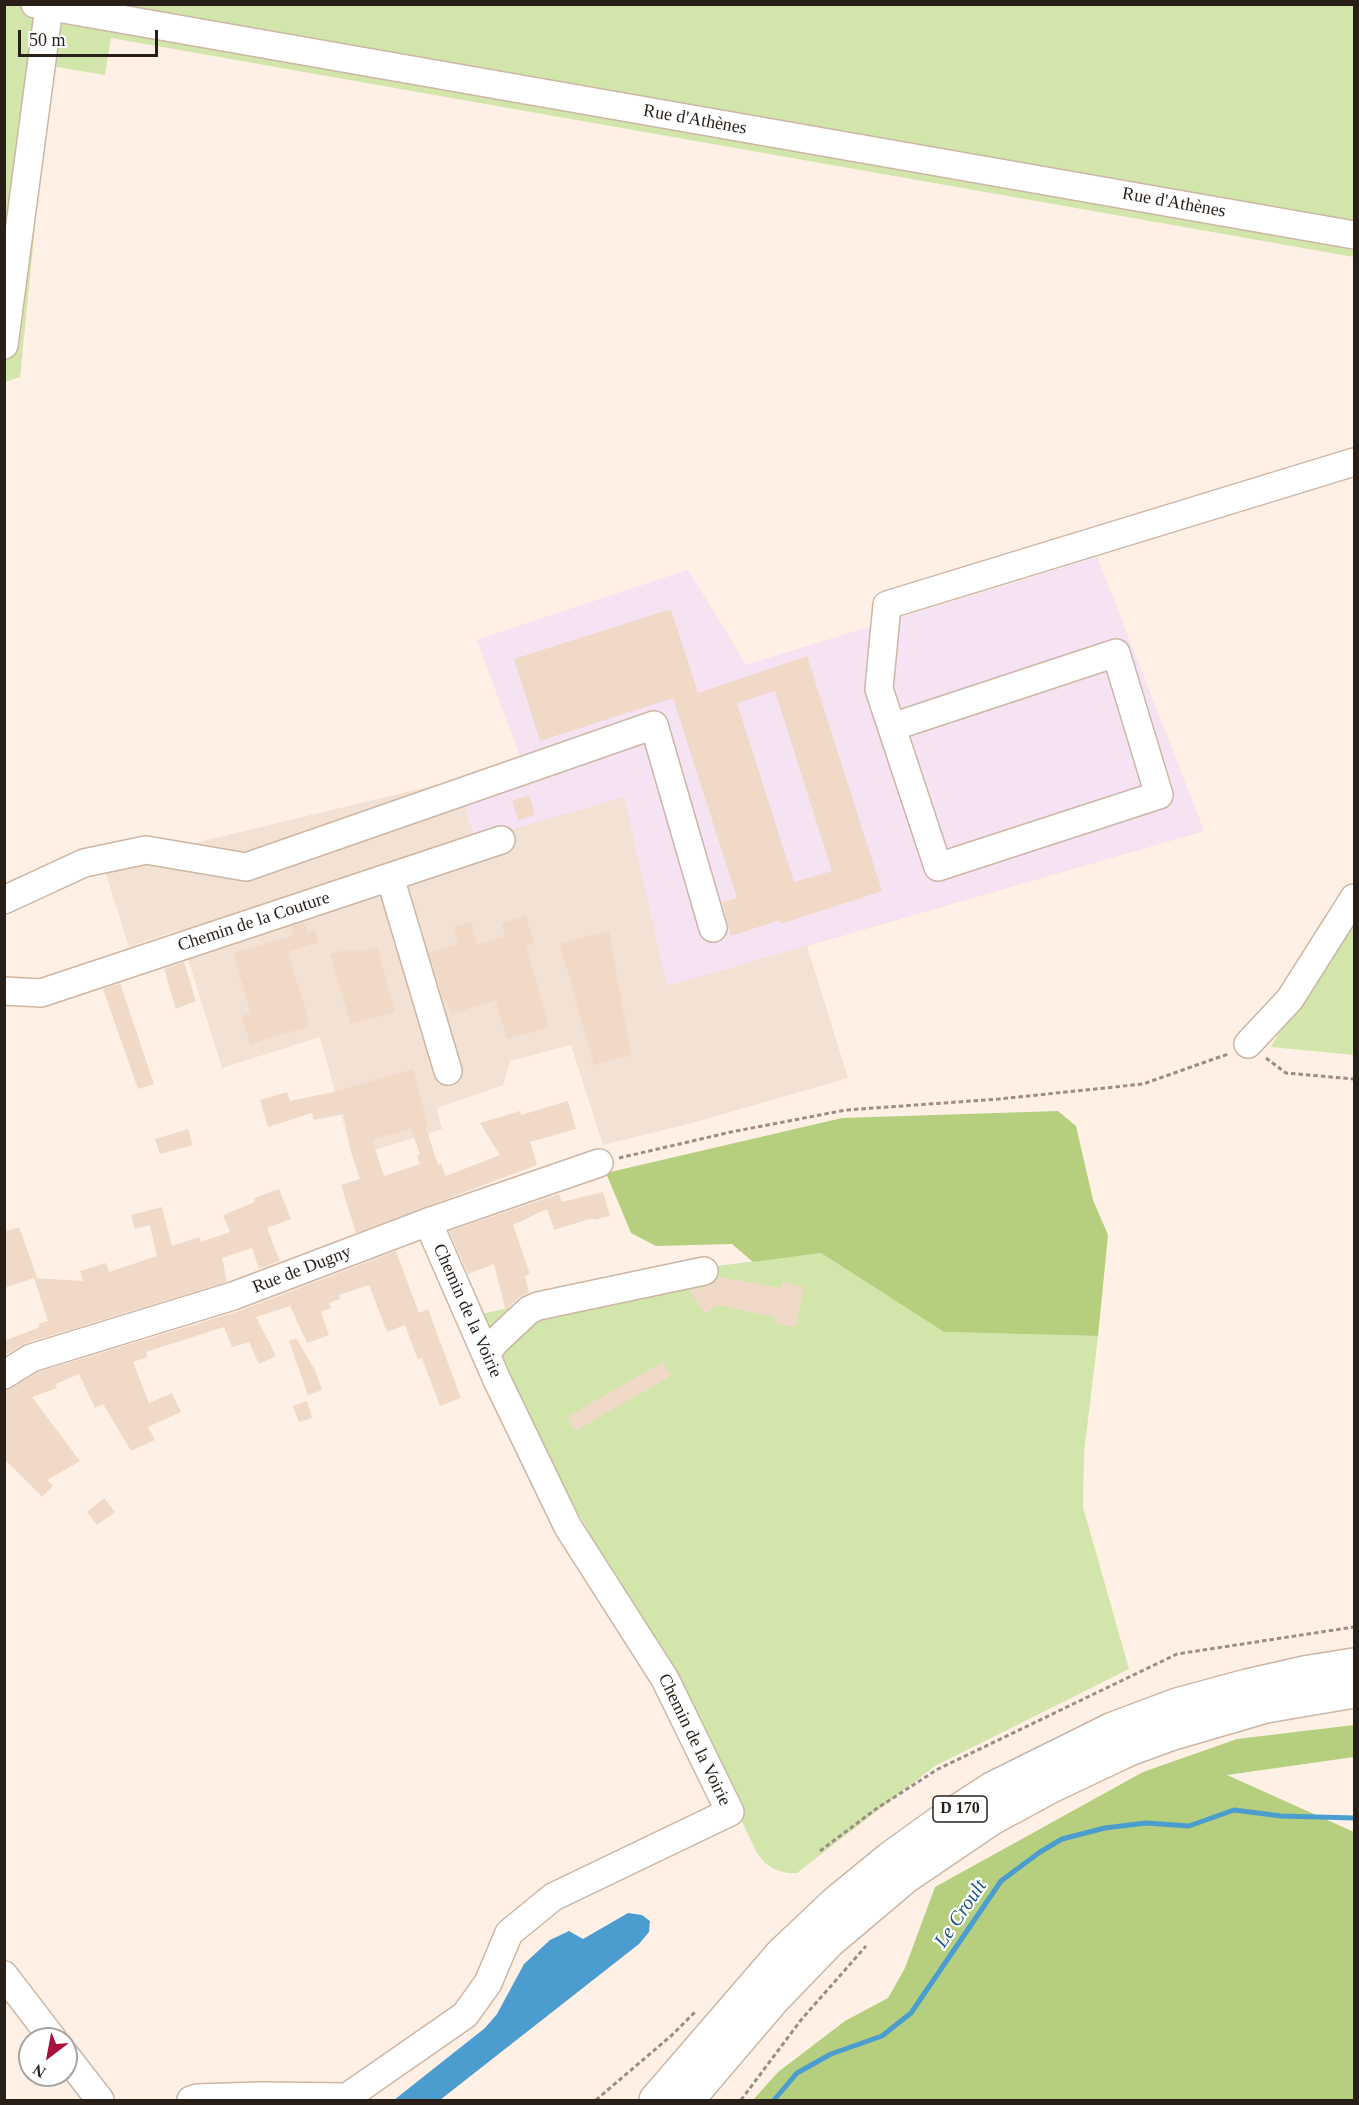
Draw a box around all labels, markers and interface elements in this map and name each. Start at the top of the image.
scale bar [21,18,160,56]
text: 50 m [29,30,66,50]
street label: Rue d'Athènes [642,100,748,140]
street label: Rue d'Athènes [1121,183,1227,223]
street label: Chemin de la Couture [175,887,333,957]
street label: Rue de Dugny [250,1241,354,1299]
street label: Chemin de la Voirie [428,1241,506,1381]
street label: Chemin de la Voirie [653,1670,735,1810]
road number: D 170 [933,1796,987,1822]
water label: Le Croult [930,1876,992,1952]
north arrow [18,2027,78,2087]
text: N [30,2061,49,2081]

